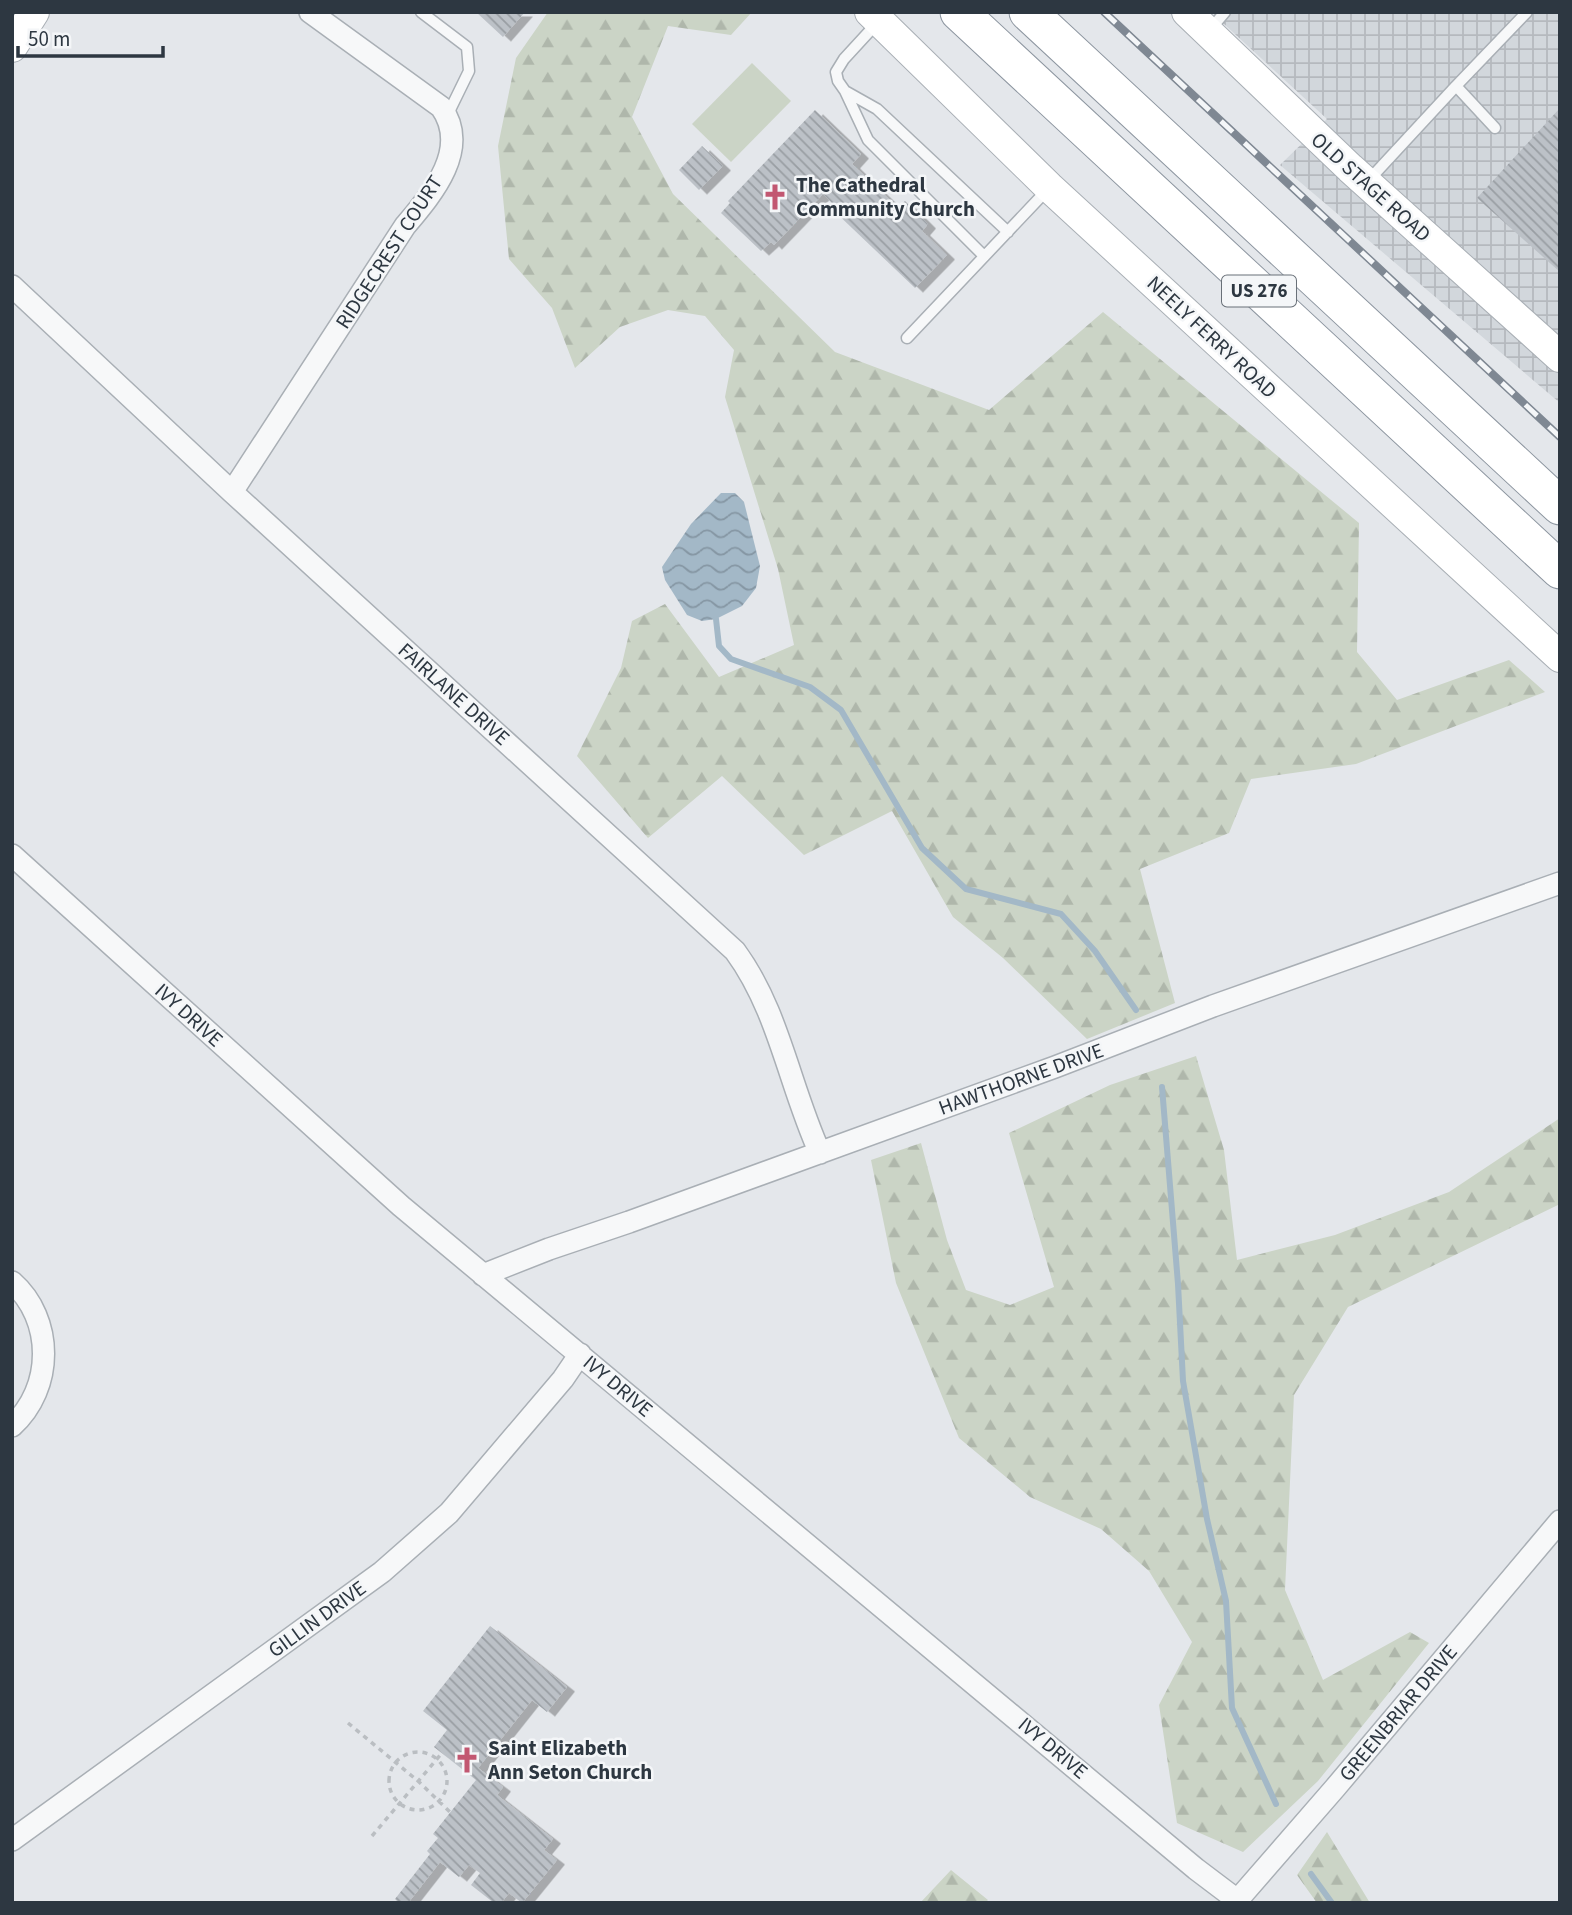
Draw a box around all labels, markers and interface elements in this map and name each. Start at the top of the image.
scale bar [18,14,163,58]
text: 50 m [28,24,70,54]
street label: OLD STAGE ROAD [1305,125,1437,249]
street label: RIDGECREST COURT [328,169,450,335]
place label: The Cathedral Community Church [796,170,975,224]
church icon: The Cathedral Community Church [760,182,790,212]
street label: NEELY FERRY ROAD [1140,269,1284,405]
road number: US 276 [1222,276,1296,306]
street label: FAIRLANE DRIVE [391,636,517,752]
street label: IVY DRIVE [148,976,230,1054]
street label: HAWTHORNE DRIVE [934,1035,1108,1123]
street label: IVY DRIVE [577,1348,659,1424]
street label: GILLIN DRIVE [262,1573,372,1665]
street label: GREENBRIAR DRIVE [1332,1638,1464,1788]
street label: IVY DRIVE [1012,1710,1094,1786]
place label: Saint Elizabeth Ann Seton Church [487,1733,652,1787]
church icon: Saint Elizabeth Ann Seton Church [452,1745,482,1775]

